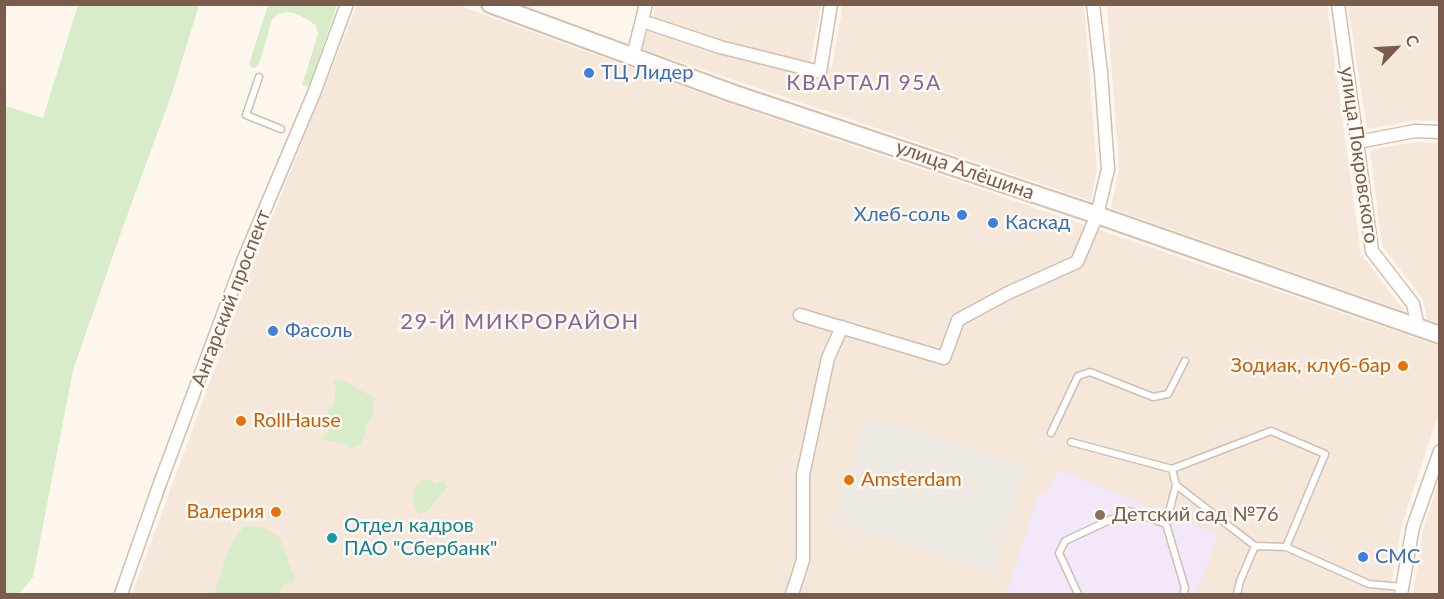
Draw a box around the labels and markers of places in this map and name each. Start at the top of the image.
place label: ТЦ Лидер [601,61,693,85]
marker: ТЦ Лидер [582,66,596,80]
place label: Хлеб-соль [854,203,950,227]
marker: Хлеб-соль [955,208,969,222]
place label: Каскад [1005,211,1070,235]
marker: Каскад [986,216,1000,230]
place label: Фасоль [285,319,352,343]
marker: Фасоль [266,324,280,338]
place label: Зодиак, клуб-бар [1231,354,1391,378]
marker: Зодиак, клуб-бар [1396,359,1410,373]
place label: RollHause [253,409,341,433]
marker: RollHause [234,414,248,428]
place label: Amsterdam [861,468,962,492]
marker: Amsterdam [842,473,856,487]
place label: Валерия [186,500,264,524]
place label: Детский сад №76 [1112,503,1279,527]
marker: Валерия [269,505,283,519]
marker: Детский сад №76 [1093,508,1107,522]
place label: Отдел кадров ПАО "Сбербанк" [344,514,497,561]
marker: Отдел кадров ПАО "Сбербанк" [325,531,339,545]
place label: СМС [1375,545,1420,569]
marker: СМС [1356,550,1370,564]

